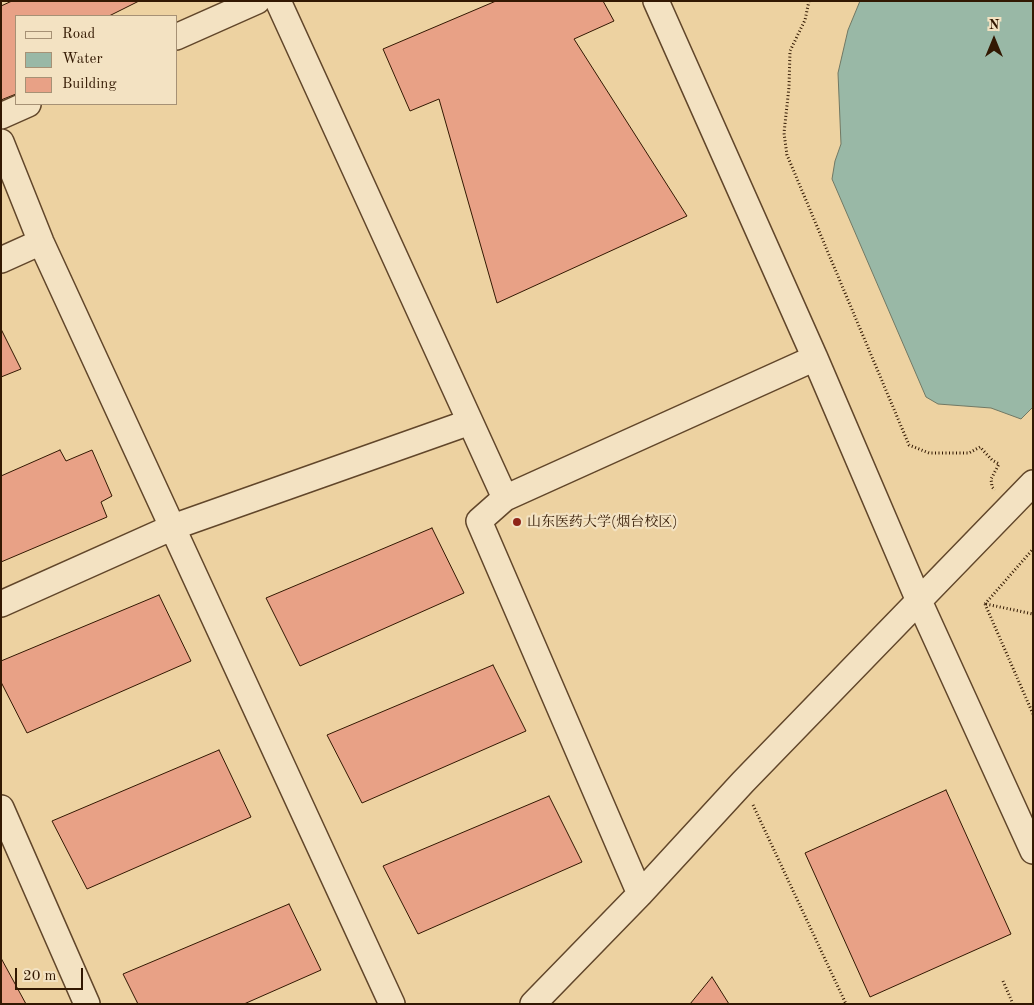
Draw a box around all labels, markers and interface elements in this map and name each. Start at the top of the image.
legend [15,15,178,105]
north arrow [969,15,1019,65]
text: N [989,18,999,32]
text: Road [62,27,95,42]
text: Water [62,52,103,67]
text: Building [62,77,117,92]
place label: 山东医药大学(烟台校区) [527,514,677,530]
marker: 山东医药大学(烟台校区) [511,516,523,528]
scale bar [18,958,85,990]
text: 20 m [23,969,57,984]

